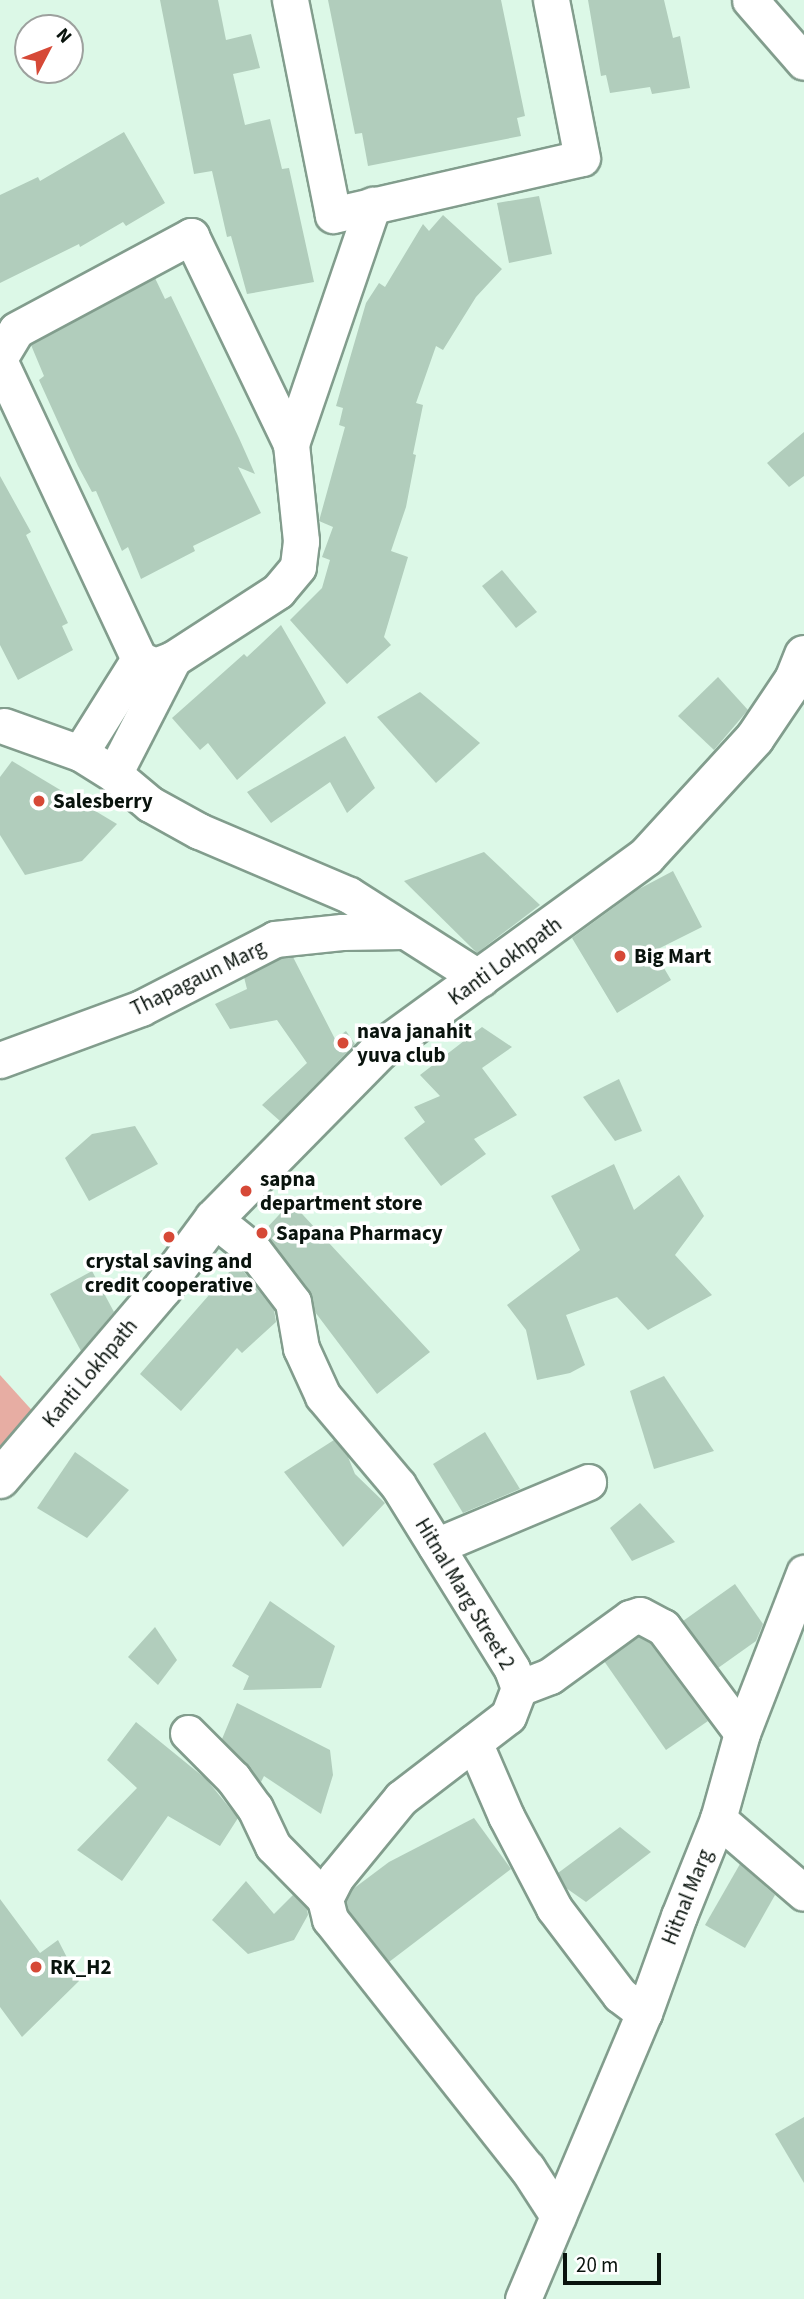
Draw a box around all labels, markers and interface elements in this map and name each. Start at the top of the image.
north arrow [14,14,84,84]
text: N [49,22,78,50]
place label: Salesberry [53,788,153,814]
marker: Salesberry [31,793,47,809]
street label: Kanti Lokhpath [443,911,567,1011]
street label: Thapagaun Marg [127,935,269,1021]
place label: Big Mart [634,943,711,969]
marker: Big Mart [612,948,628,964]
place label: nava janahit yuva club [357,1018,472,1068]
marker: nava janahit yuva club [335,1035,351,1051]
place label: sapna department store [260,1166,423,1216]
marker: sapna department store [238,1183,254,1199]
place label: Sapana Pharmacy [276,1220,443,1246]
marker: Sapana Pharmacy [254,1225,270,1241]
marker: crystal saving and credit cooperative [161,1229,177,1245]
place label: crystal saving and credit cooperative [85,1248,253,1298]
street label: Kanti Lokhpath [37,1314,143,1432]
street label: Hitnal Marg Street 2 [410,1514,520,1674]
street label: Hitnal Marg [656,1845,718,1949]
place label: RK_H2 [50,1954,112,1980]
marker: RK_H2 [28,1959,44,1975]
scale bar [566,2240,664,2284]
text: 20 m [576,2250,618,2280]

